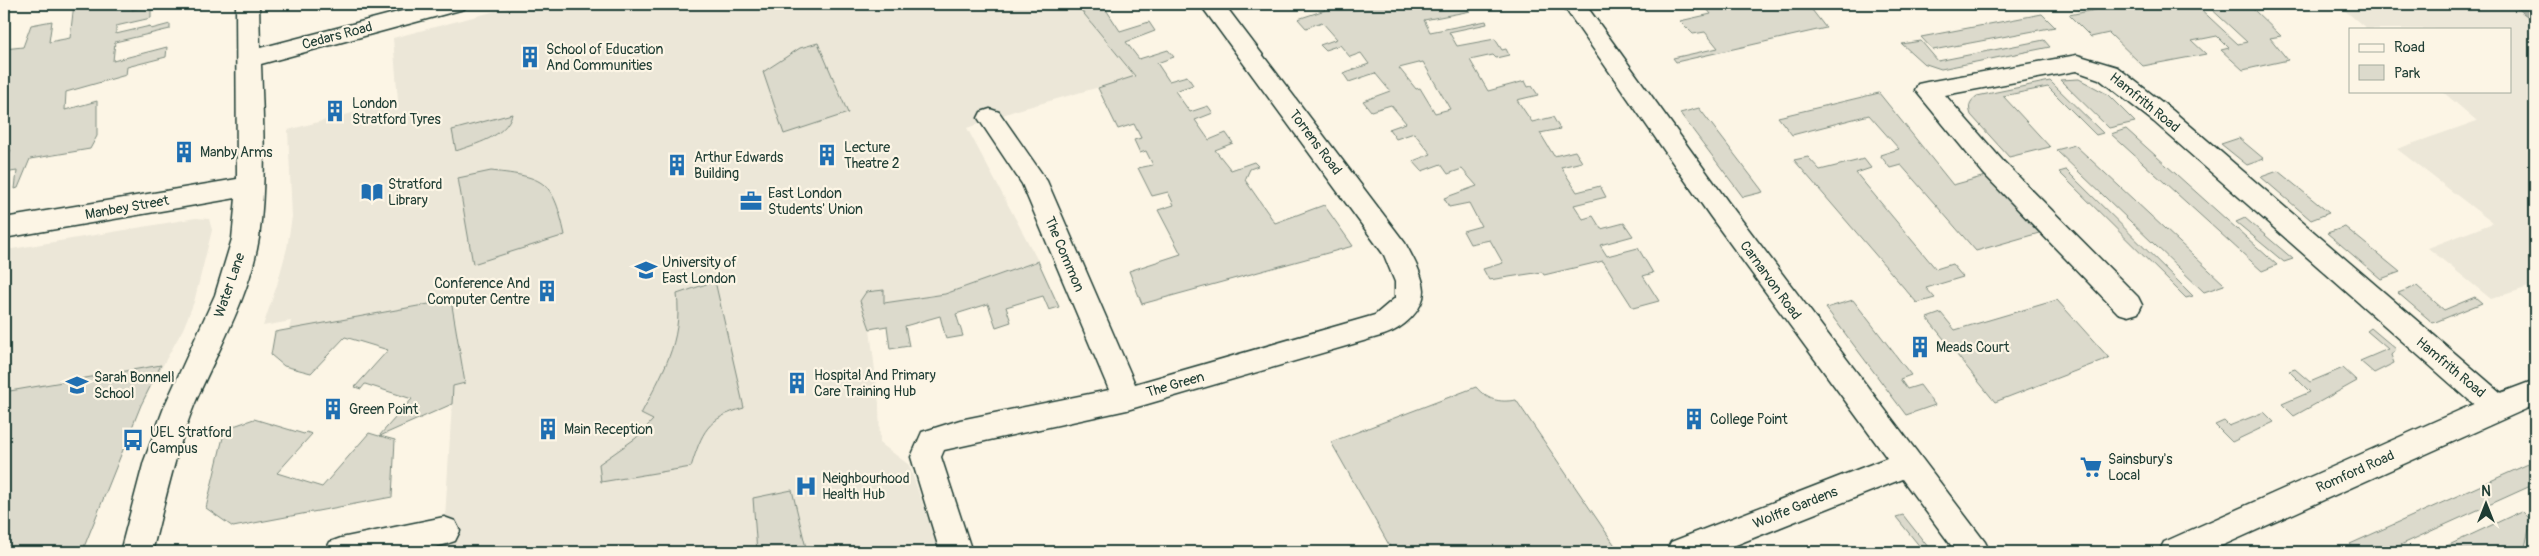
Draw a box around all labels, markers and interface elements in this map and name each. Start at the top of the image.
street label: Cedars Road [300,18,374,53]
legend [2349,28,2512,92]
text: Road [2394,38,2425,57]
place label: School of Education And Communities [546,41,663,74]
building icon: School of Education And Communities [517,44,543,70]
text: Park [2394,64,2421,83]
street label: Hamfrith Road [2106,69,2183,136]
place label: London Stratford Tyres [352,95,441,128]
building icon: London Stratford Tyres [322,98,348,124]
street label: Torrens Road [1286,106,1346,178]
building icon: Manby Arms [171,139,197,165]
place label: Lecture Theatre 2 [844,139,900,172]
building icon: Lecture Theatre 2 [814,142,840,168]
place label: Manby Arms [200,144,273,161]
place label: Arthur Edwards Building [694,149,784,182]
building icon: Arthur Edwards Building [664,152,690,178]
place label: Stratford Library [388,176,443,209]
library icon: Stratford Library [359,179,385,205]
place label: East London Students' Union [768,185,863,218]
office icon: East London Students' Union [738,188,764,214]
street label: Manbey Street [84,192,171,223]
street label: The Common [1041,214,1088,294]
street label: Carnarvon Road [1736,238,1805,323]
street label: Water Lane [210,250,249,320]
place label: University of East London [662,254,737,287]
school or university icon: University of East London [633,257,659,283]
place label: Conference And Computer Centre [427,275,530,308]
building icon: Conference And Computer Centre [534,278,560,304]
street label: Hamfrith Road [2413,333,2489,401]
building icon: Meads Court [1907,334,1933,360]
place label: Meads Court [1936,339,2010,356]
place label: Hospital And Primary Care Training Hub [814,367,936,400]
street label: The Green [1144,368,1206,401]
place label: Sarah Bonnell School [94,369,175,402]
building icon: Hospital And Primary Care Training Hub [784,370,810,396]
school or university icon: Sarah Bonnell School [64,372,90,398]
building icon: Green Point [320,396,346,422]
place label: Green Point [349,401,419,418]
building icon: College Point [1681,406,1707,432]
place label: College Point [1710,411,1788,428]
building icon: Main Reception [535,416,561,442]
place label: Main Reception [564,421,653,438]
place label: UEL Stratford Campus [150,424,232,457]
bus stop icon: UEL Stratford Campus [120,427,146,453]
street label: Romford Road [2314,447,2397,496]
place label: Sainsbury's Local [2108,451,2173,484]
supermarket icon: Sainsbury's Local [2078,454,2104,480]
place label: Neighbourhood Health Hub [822,470,910,503]
hospital icon: Neighbourhood Health Hub [793,473,819,499]
north arrow [2462,478,2512,528]
street label: Wolffe Gardens [1750,482,1841,532]
text: N [2481,483,2491,500]

